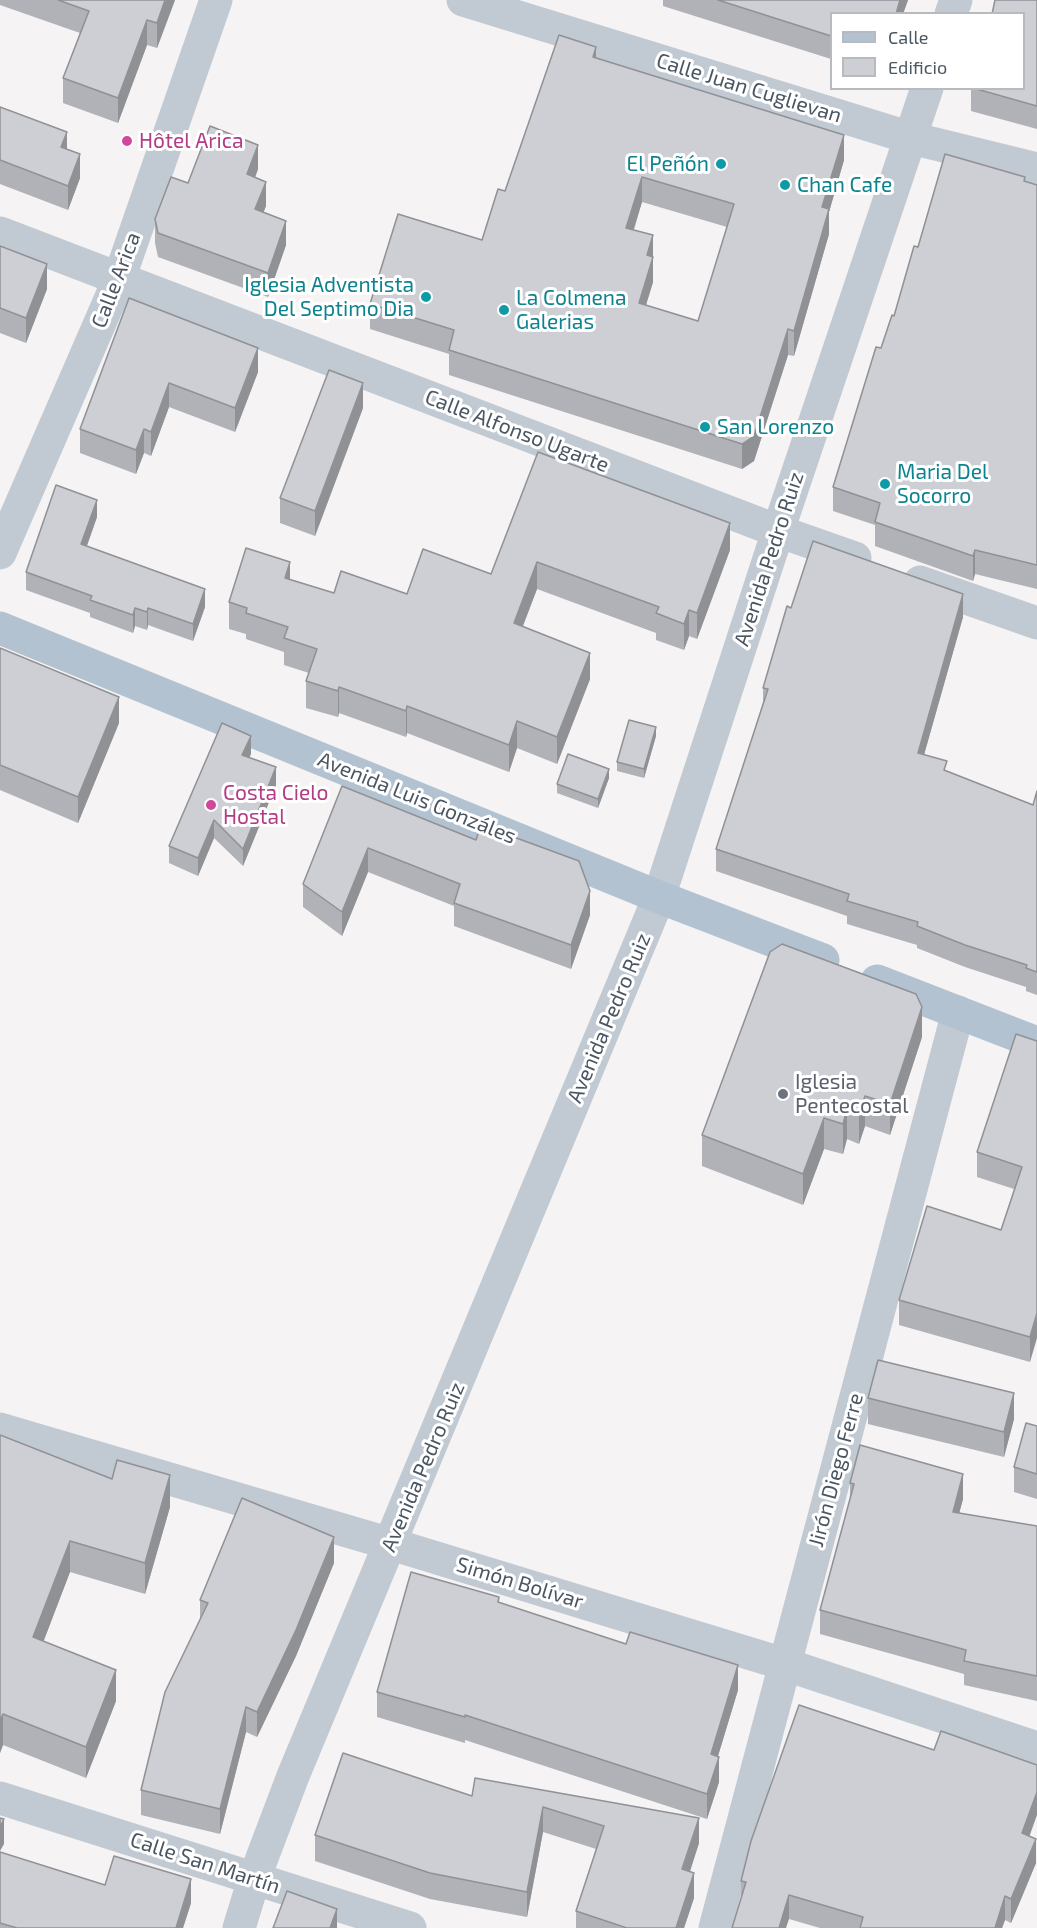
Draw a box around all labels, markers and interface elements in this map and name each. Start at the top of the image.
legend [830,12,1025,90]
text: Calle [888,26,929,48]
street label: Calle Juan Cuglievan [653,48,845,128]
text: Edificio [888,56,947,78]
place label: Hôtel Arica [139,128,244,154]
marker: Hôtel Arica [120,134,134,148]
place label: El Peñón [626,151,709,177]
marker: El Peñón [714,157,728,171]
place label: Chan Cafe [797,172,892,198]
marker: Chan Cafe [778,178,792,192]
street label: Calle Arica [86,229,146,331]
place label: Iglesia Adventista Del Septimo Dia [244,272,414,322]
place label: La Colmena Galerias [516,285,627,335]
marker: Iglesia Adventista Del Septimo Dia [419,290,433,304]
marker: La Colmena Galerias [497,303,511,317]
street label: Calle Alfonso Ugarte [421,384,613,478]
place label: San Lorenzo [717,414,834,440]
marker: San Lorenzo [698,420,712,434]
place label: Maria Del Socorro [897,459,988,509]
street label: Avenida Pedro Ruiz [729,469,809,649]
marker: Maria Del Socorro [878,477,892,491]
street label: Avenida Luis Gonzáles [314,747,520,849]
place label: Costa Cielo Hostal [223,780,328,830]
marker: Costa Cielo Hostal [204,798,218,812]
street label: Avenida Pedro Ruiz [562,929,656,1107]
place label: Iglesia Pentecostal [795,1069,908,1119]
marker: Iglesia Pentecostal [776,1087,790,1101]
street label: Avenida Pedro Ruiz [376,1378,470,1556]
street label: Jirón Diego Ferre [803,1390,869,1550]
street label: Simón Bolívar [453,1552,587,1614]
street label: Calle San Martín [127,1827,283,1899]

